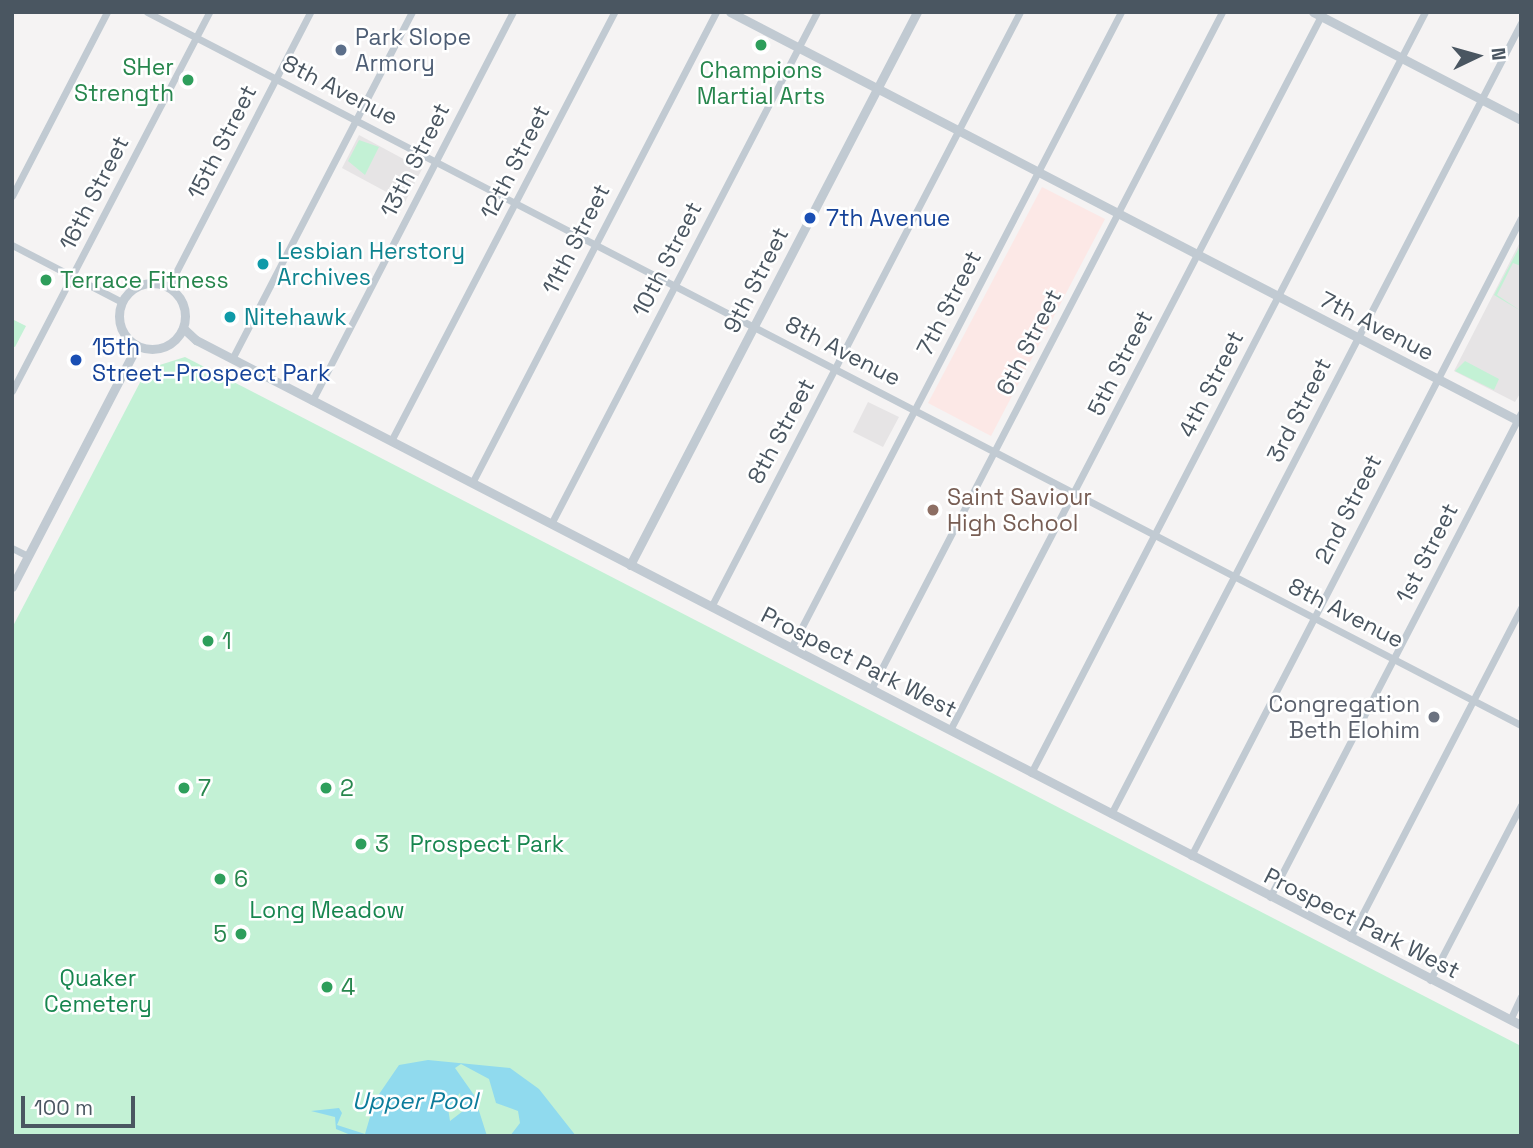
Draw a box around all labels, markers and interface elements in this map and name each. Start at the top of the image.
north arrow [1442,21,1512,91]
place label: Park Slope Armory [355,23,471,77]
marker: Champions Martial Arts [753,37,769,53]
marker: Park Slope Armory [333,42,349,58]
text: N [1485,47,1511,62]
street label: 8th Avenue [278,49,402,131]
place label: SHer Strength [74,53,174,107]
place label: Champions Martial Arts [697,56,825,110]
marker: SHer Strength [180,72,196,88]
street label: 15th Street [181,80,263,204]
street label: 13th Street [374,98,456,222]
street label: 12th Street [474,100,556,224]
street label: 16th Street [53,131,135,255]
street label: 11th Street [536,179,616,299]
street label: 10th Street [626,197,708,321]
place label: 7th Avenue [826,204,951,232]
marker: 7th Avenue [800,208,820,228]
street label: 9th Street [718,223,794,337]
place label: Lesbian Herstory Archives [277,237,465,291]
street label: 7th Street [911,246,987,360]
marker: Lesbian Herstory Archives [255,256,271,272]
place label: Terrace Fitness [60,266,229,294]
marker: Terrace Fitness [38,272,54,288]
street label: 6th Street [991,285,1067,399]
street label: 7th Avenue [1315,285,1439,367]
place label: Nitehawk [244,303,347,331]
street label: 5th Street [1082,306,1158,420]
marker: Nitehawk [222,309,238,325]
street label: 8th Avenue [781,310,905,392]
street label: 4th Street [1173,326,1249,442]
place label: 15th Street–Prospect Park [92,333,330,387]
marker: 15th Street–Prospect Park [66,350,86,370]
street label: 3rd Street [1261,353,1337,467]
street label: 8th Street [742,374,820,488]
street label: 2nd Street [1309,450,1387,568]
place label: Saint Saviour High School [947,483,1092,537]
street label: 1st Street [1390,499,1464,607]
marker: Saint Saviour High School [925,502,941,518]
street label: 8th Avenue [1284,572,1408,654]
street label: Prospect Park West [756,601,962,723]
place label: 1 [222,627,232,655]
marker: 1 [200,633,216,649]
place label: Congregation Beth Elohim [1268,690,1420,744]
marker: Congregation Beth Elohim [1426,709,1442,725]
place label: 7 [198,774,211,802]
place label: 2 [340,774,354,802]
marker: 7 [176,780,192,796]
marker: 2 [318,780,334,796]
place label: 3 [375,830,389,858]
park label: Prospect Park [410,830,564,858]
marker: 3 [353,836,369,852]
street label: Prospect Park West [1259,862,1465,984]
place label: 6 [234,865,248,893]
marker: 6 [212,871,228,887]
park label: Long Meadow [249,896,405,924]
place label: 5 [213,920,227,948]
marker: 5 [233,926,249,942]
park label: Quaker Cemetery [44,964,152,1018]
place label: 4 [341,973,355,1001]
marker: 4 [319,979,335,995]
scale bar [24,1082,138,1126]
water label: Upper Pool [352,1087,478,1115]
text: 100 m [34,1094,93,1121]

